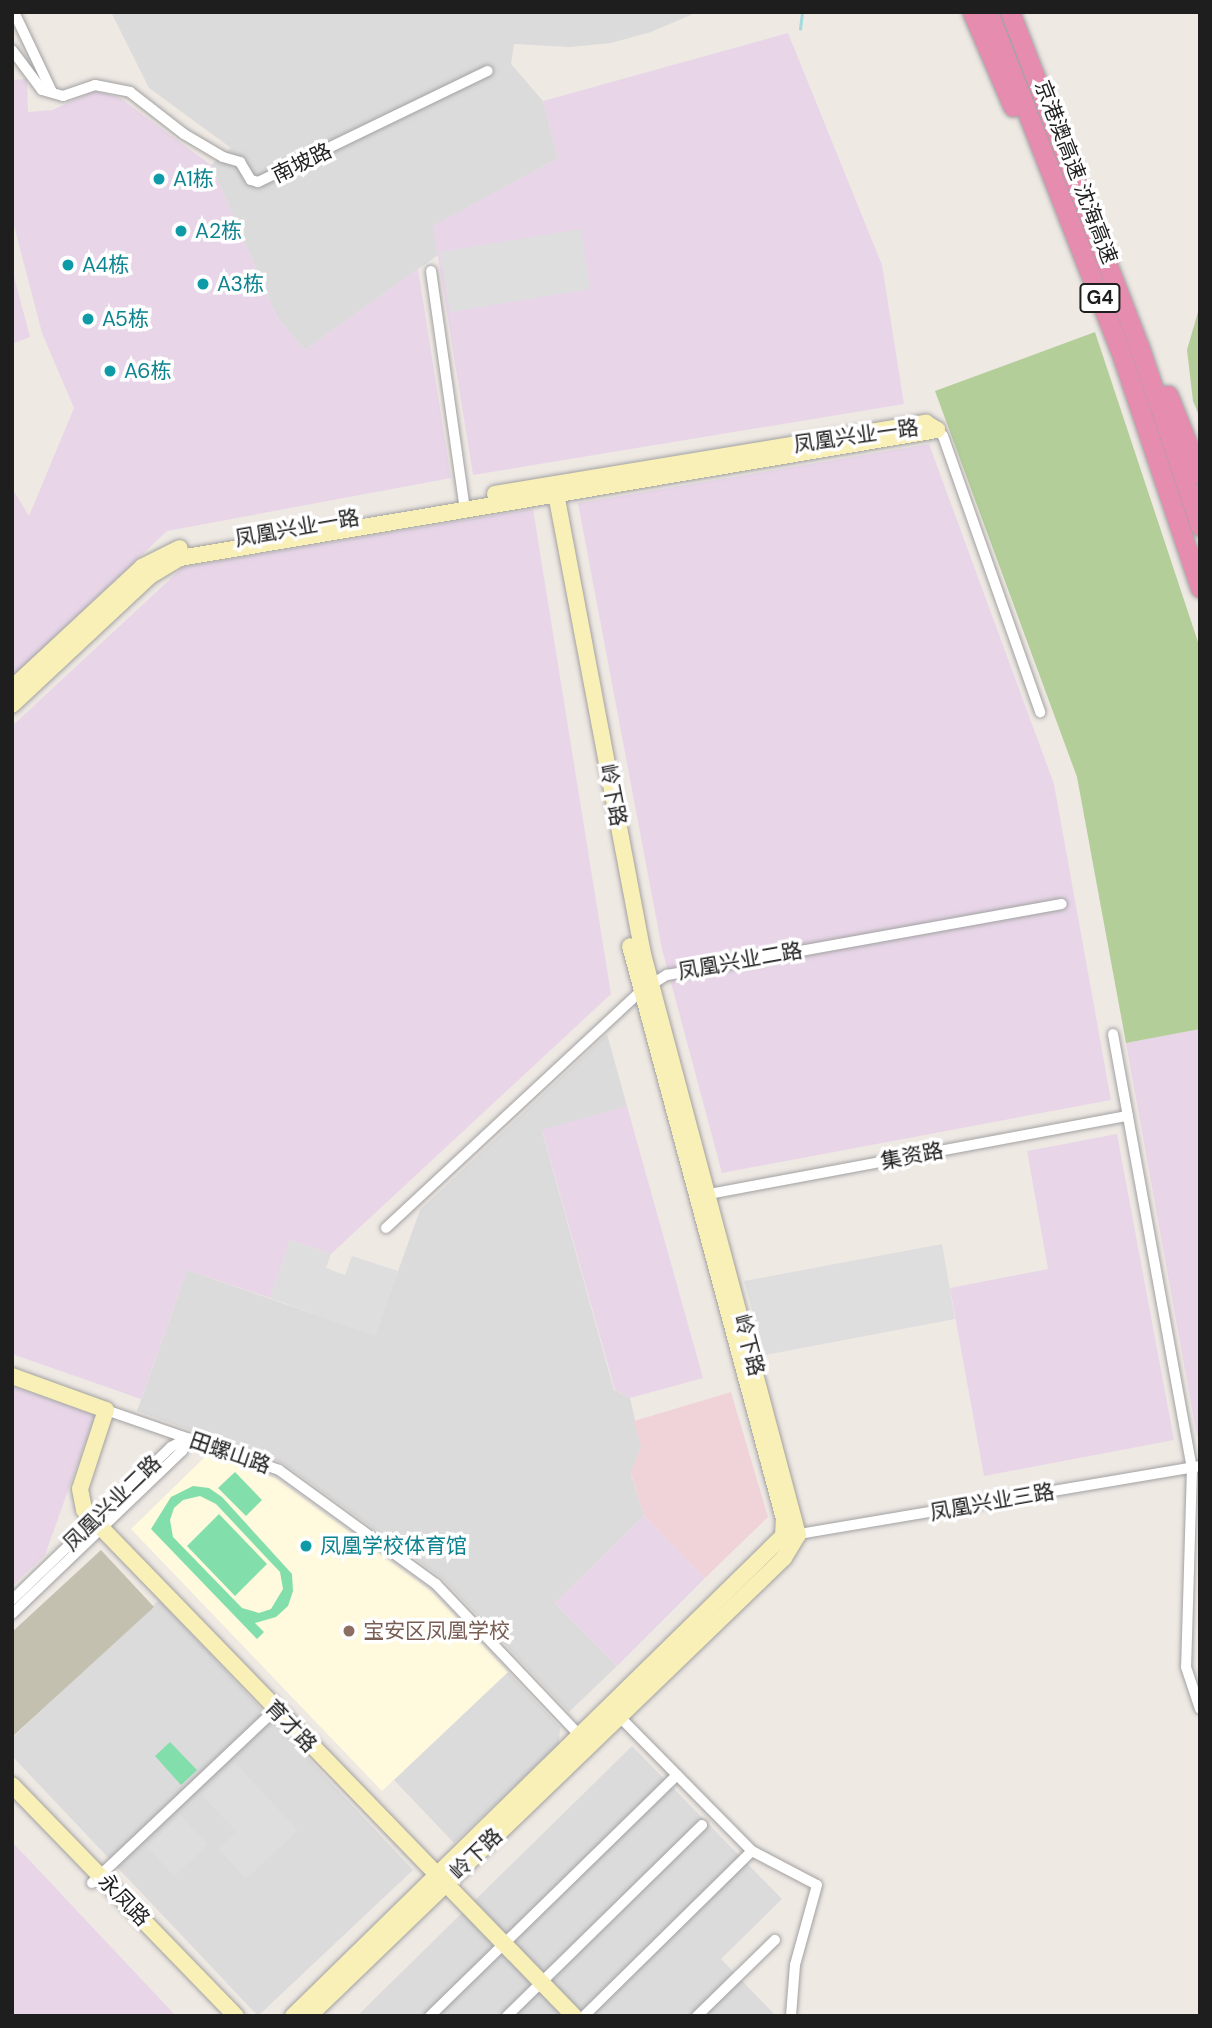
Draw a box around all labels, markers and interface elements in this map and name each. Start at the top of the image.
street label: 京港澳高速 沈海高速 [1029,77,1123,267]
street label: 南坡路 [268,138,336,188]
place label: A1栋 [173,166,214,192]
marker: A1栋 [151,171,167,187]
place label: A2栋 [195,218,242,244]
marker: A2栋 [173,223,189,239]
place label: A4栋 [82,252,129,278]
marker: A4栋 [60,257,76,273]
place label: A3栋 [217,271,264,297]
marker: A3栋 [195,276,211,292]
road number: G4 [1079,282,1121,314]
place label: A5栋 [102,306,149,332]
marker: A5栋 [80,311,96,327]
place label: A6栋 [124,358,171,384]
marker: A6栋 [102,363,118,379]
street label: 凤凰兴业一路 [792,415,920,457]
street label: 凤凰兴业一路 [233,505,361,551]
street label: 岭下路 [595,762,631,828]
street label: 凤凰兴业二路 [676,938,804,984]
street label: 集资路 [879,1138,945,1174]
street label: 岭下路 [729,1311,769,1379]
street label: 田螺山路 [186,1427,274,1479]
street label: 凤凰兴业二路 [58,1450,166,1556]
street label: 凤凰兴业三路 [928,1479,1056,1525]
place label: 凤凰学校体育馆 [320,1533,467,1559]
marker: 凤凰学校体育馆 [298,1538,314,1554]
place label: 宝安区凤凰学校 [363,1618,510,1644]
marker: 宝安区凤凰学校 [341,1623,357,1639]
street label: 育才路 [260,1695,322,1757]
street label: 岭下路 [445,1823,507,1885]
street label: 永凤路 [93,1869,155,1931]

